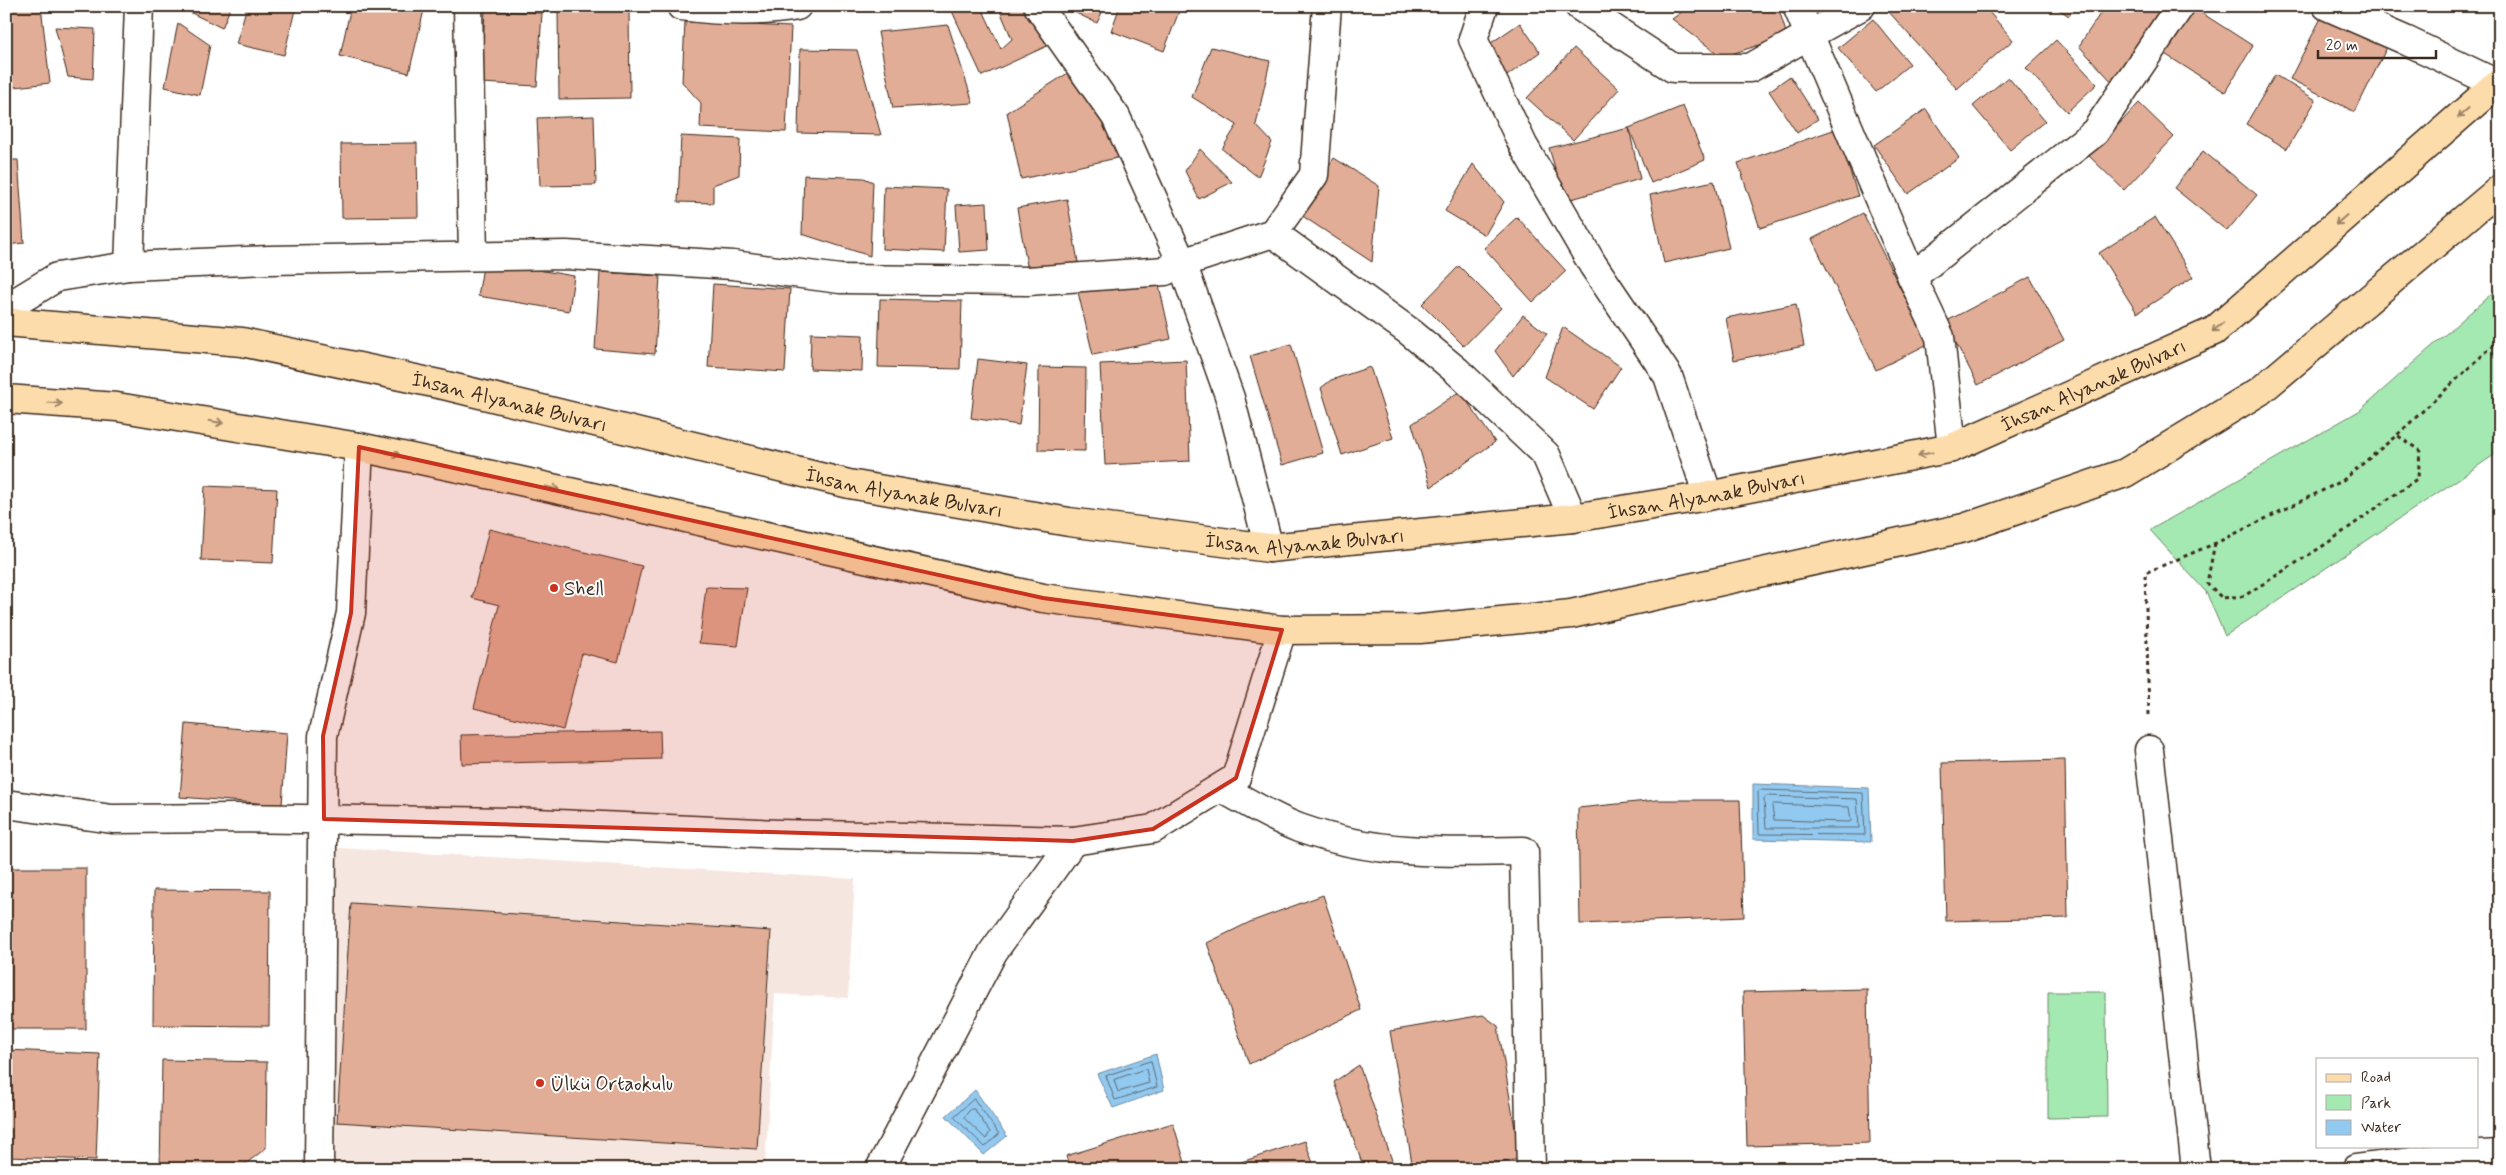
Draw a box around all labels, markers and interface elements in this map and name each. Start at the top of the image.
scale bar [2318,28,2436,60]
text: 20 m [2326,36,2358,56]
one-way arrow [2457,107,2470,118]
one-way arrow [2334,214,2347,226]
one-way arrow [2212,321,2225,332]
street label: İhsan Alyanak Bulvarı [1997,333,2191,439]
street label: İhsan Alyanak Bulvarı [409,367,610,440]
one-way arrow [47,398,63,407]
one-way arrow [208,418,224,428]
one-way arrow [1918,449,1934,459]
one-way arrow [385,450,401,460]
street label: İhsan Alyanak Bulvarı [802,462,1005,525]
street label: İhsan Alyanak Bulvarı [1606,465,1808,527]
one-way arrow [544,484,560,493]
street label: İhsan Alyanak Bulvarı [1203,523,1406,563]
place label: Shell [564,576,604,603]
marker: Shell [548,582,560,594]
legend [2316,1058,2478,1148]
text: Road [2361,1068,2391,1088]
place label: Ülkü Ortaokulu [550,1071,673,1098]
marker: Ülkü Ortaokulu [534,1077,546,1089]
text: Park [2361,1094,2391,1114]
text: Water [2361,1118,2401,1138]

